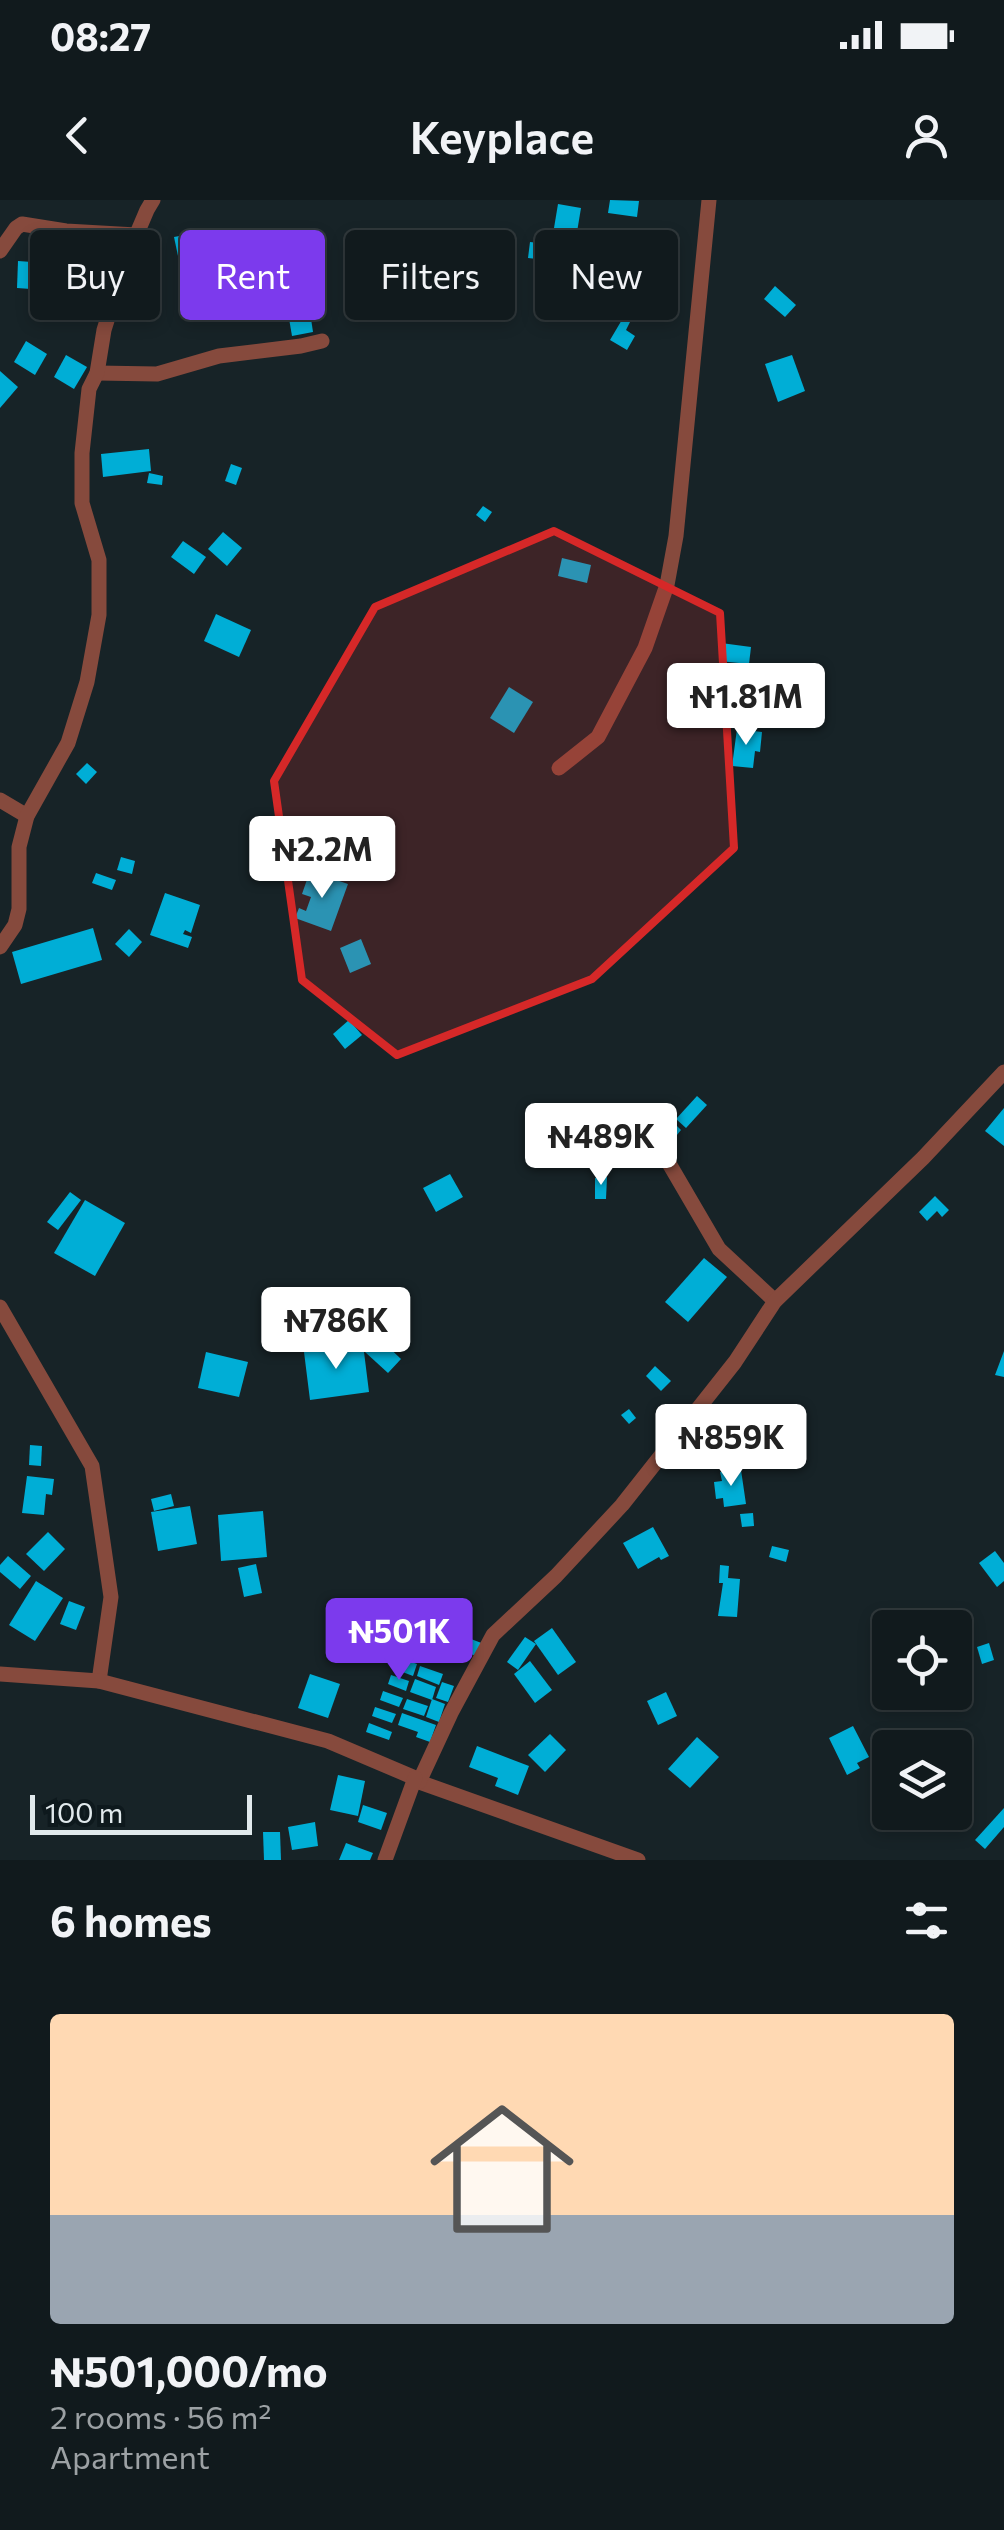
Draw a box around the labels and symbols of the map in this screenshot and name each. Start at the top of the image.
pin: ₦1.81M [665,663,827,748]
pin: ₦2.2M [252,816,392,901]
pin: ₦489K [531,1103,671,1188]
pin: ₦786K [266,1287,406,1372]
pin: ₦859K [661,1404,801,1489]
pin: ₦501K [329,1598,469,1683]
scale bar [30,1790,252,1834]

